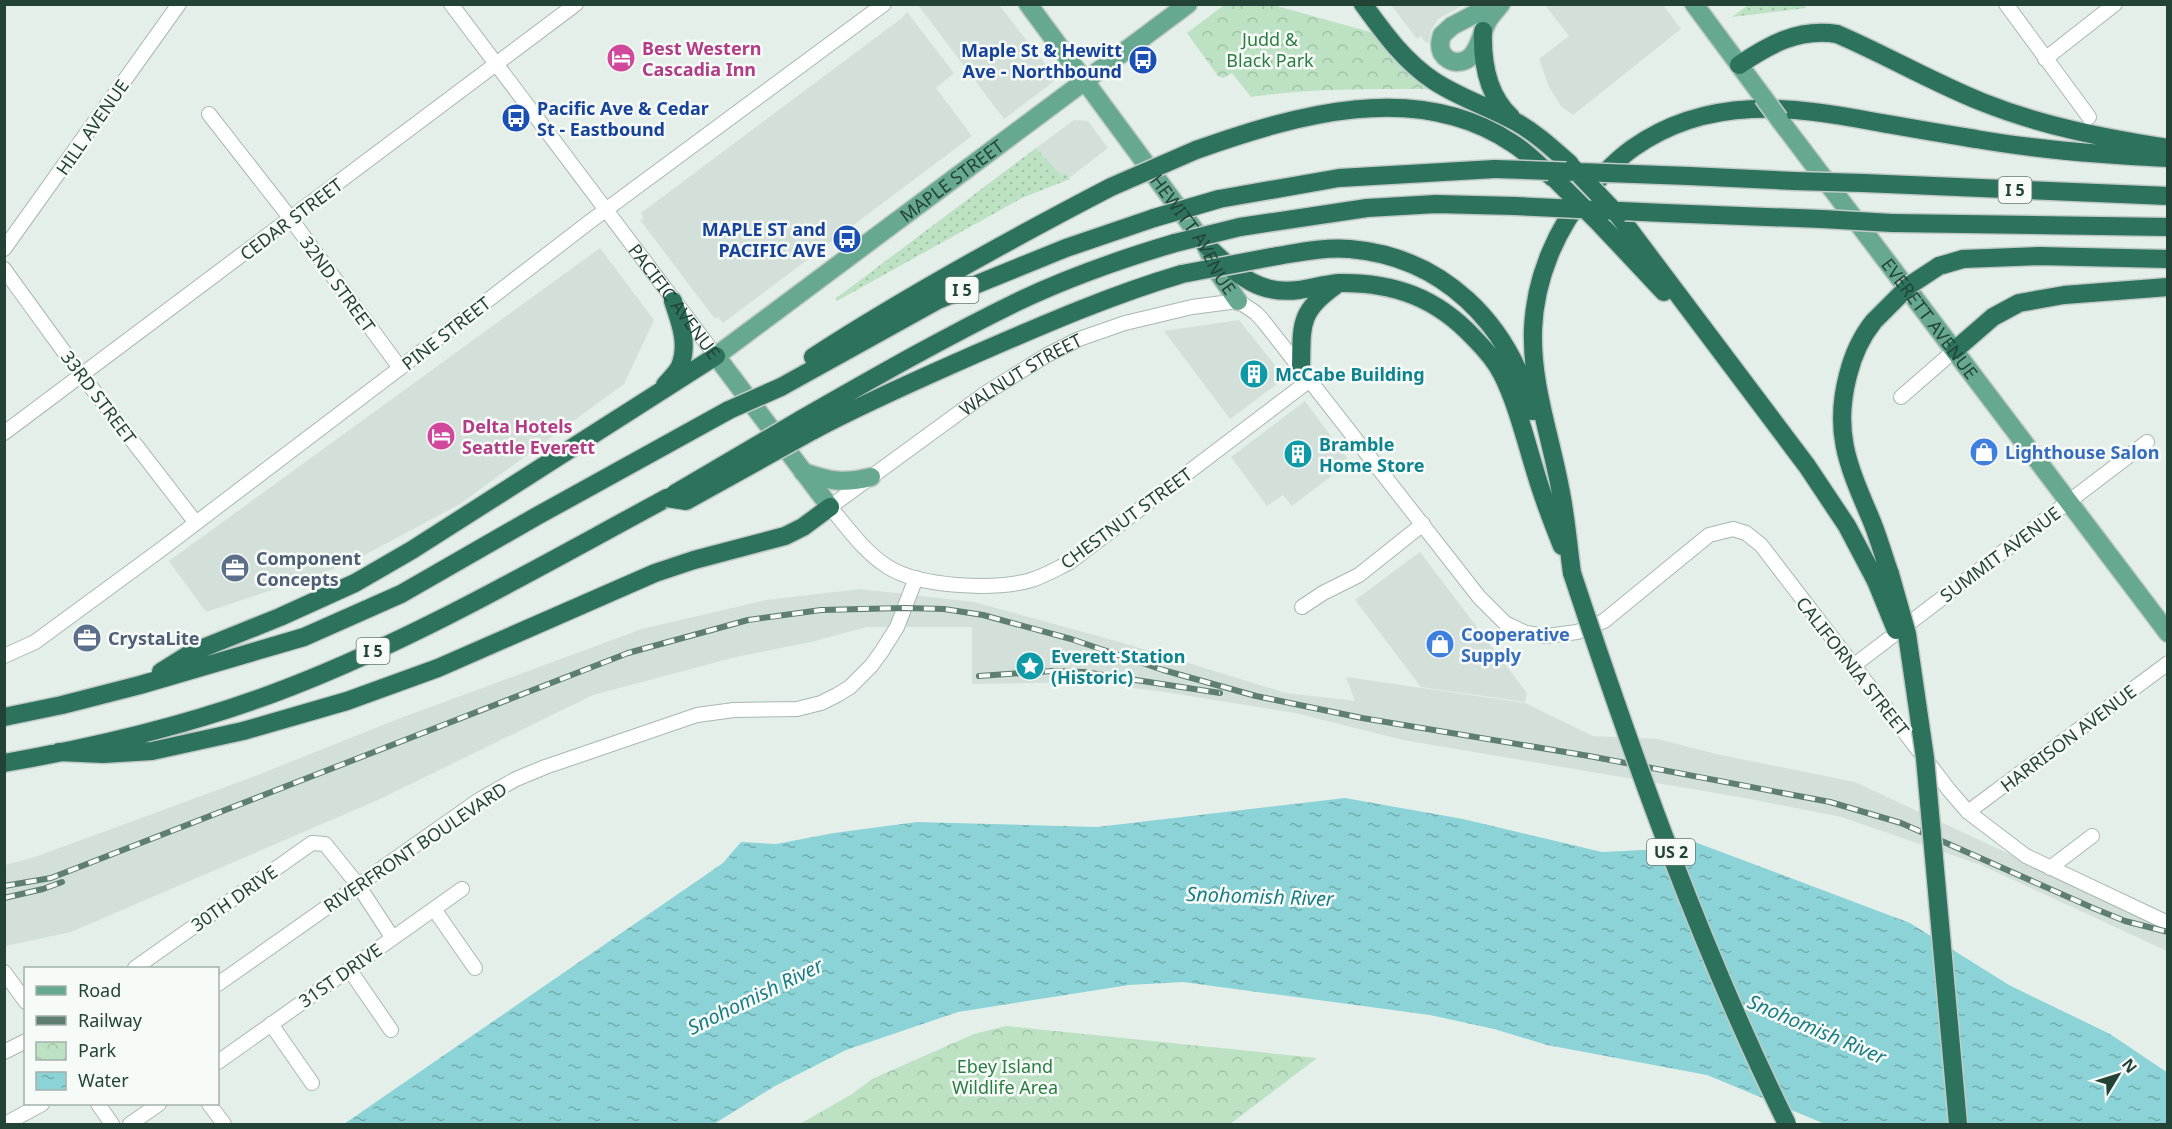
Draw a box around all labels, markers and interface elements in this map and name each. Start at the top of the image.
park label: Judd & Black Park [1226,27,1314,72]
place label: Best Western Cascadia Inn [642,36,761,81]
place label: Maple St & Hewitt Ave - Northbound [961,38,1122,83]
hotel icon: Best Western Cascadia Inn [605,42,637,74]
bus stop icon: Maple St & Hewitt Ave - Northbound [1127,44,1159,76]
street label: HILL AVENUE [50,74,134,180]
place label: Pacific Ave & Cedar St - Eastbound [537,96,709,141]
bus stop icon: Pacific Ave & Cedar St - Eastbound [500,102,532,134]
street label: MAPLE STREET [895,134,1008,227]
street label: HEWITT AVENUE [1145,169,1242,299]
street label: CEDAR STREET [235,173,347,265]
road number: I 5 [1998,177,2032,203]
place label: MAPLE ST and PACIFIC AVE [702,217,826,262]
bus stop icon: MAPLE ST and PACIFIC AVE [831,223,863,255]
street label: 32ND STREET [295,231,381,337]
street label: PACIFIC AVENUE [623,239,726,364]
street label: EVERETT AVENUE [1876,253,1983,384]
road number: I 5 [946,277,978,303]
street label: PINE STREET [397,291,495,375]
street label: WALNUT STREET [954,328,1086,421]
street label: 33RD STREET [56,346,142,448]
building icon: McCabe Building [1238,358,1270,390]
place label: McCabe Building [1275,362,1425,386]
place label: Delta Hotels Seattle Everett [462,414,595,459]
hotel icon: Delta Hotels Seattle Everett [425,420,457,452]
place label: Bramble Home Store [1319,432,1424,477]
shop icon: Lighthouse Salon [1968,436,2000,468]
building icon: Bramble Home Store [1282,438,1314,470]
place label: Lighthouse Salon [2005,440,2159,464]
street label: CHESTNUT STREET [1055,462,1197,574]
street label: SUMMIT AVENUE [1935,501,2065,607]
place label: Component Concepts [256,546,361,591]
office icon: Component Concepts [219,552,251,584]
street label: CALIFORNIA STREET [1791,592,1915,740]
office icon: CrystaLite [71,622,103,654]
place label: Cooperative Supply [1461,622,1570,667]
place label: CrystaLite [108,626,200,650]
shop icon: Cooperative Supply [1424,628,1456,660]
road number: I 5 [356,638,389,664]
place label: Everett Station (Historic) [1051,644,1186,689]
place icon: Everett Station (Historic) [1014,650,1046,682]
street label: HARRISON AVENUE [1995,679,2141,797]
street label: RIVERFRONT BOULEVARD [319,777,511,917]
road number: US 2 [1647,839,1695,865]
street label: 30TH DRIVE [186,860,282,936]
water label: Snohomish River [1186,880,1335,912]
street label: 31ST DRIVE [294,938,386,1012]
water label: Snohomish River [683,951,828,1041]
legend [24,967,219,1105]
text: Road [78,978,121,1002]
water label: Snohomish River [1744,988,1891,1071]
text: Railway [78,1008,143,1032]
text: Park [78,1038,116,1062]
north arrow [2088,1045,2148,1105]
park label: Ebey Island Wildlife Area [952,1054,1058,1099]
text: N [2117,1054,2142,1078]
text: Water [78,1068,129,1092]

